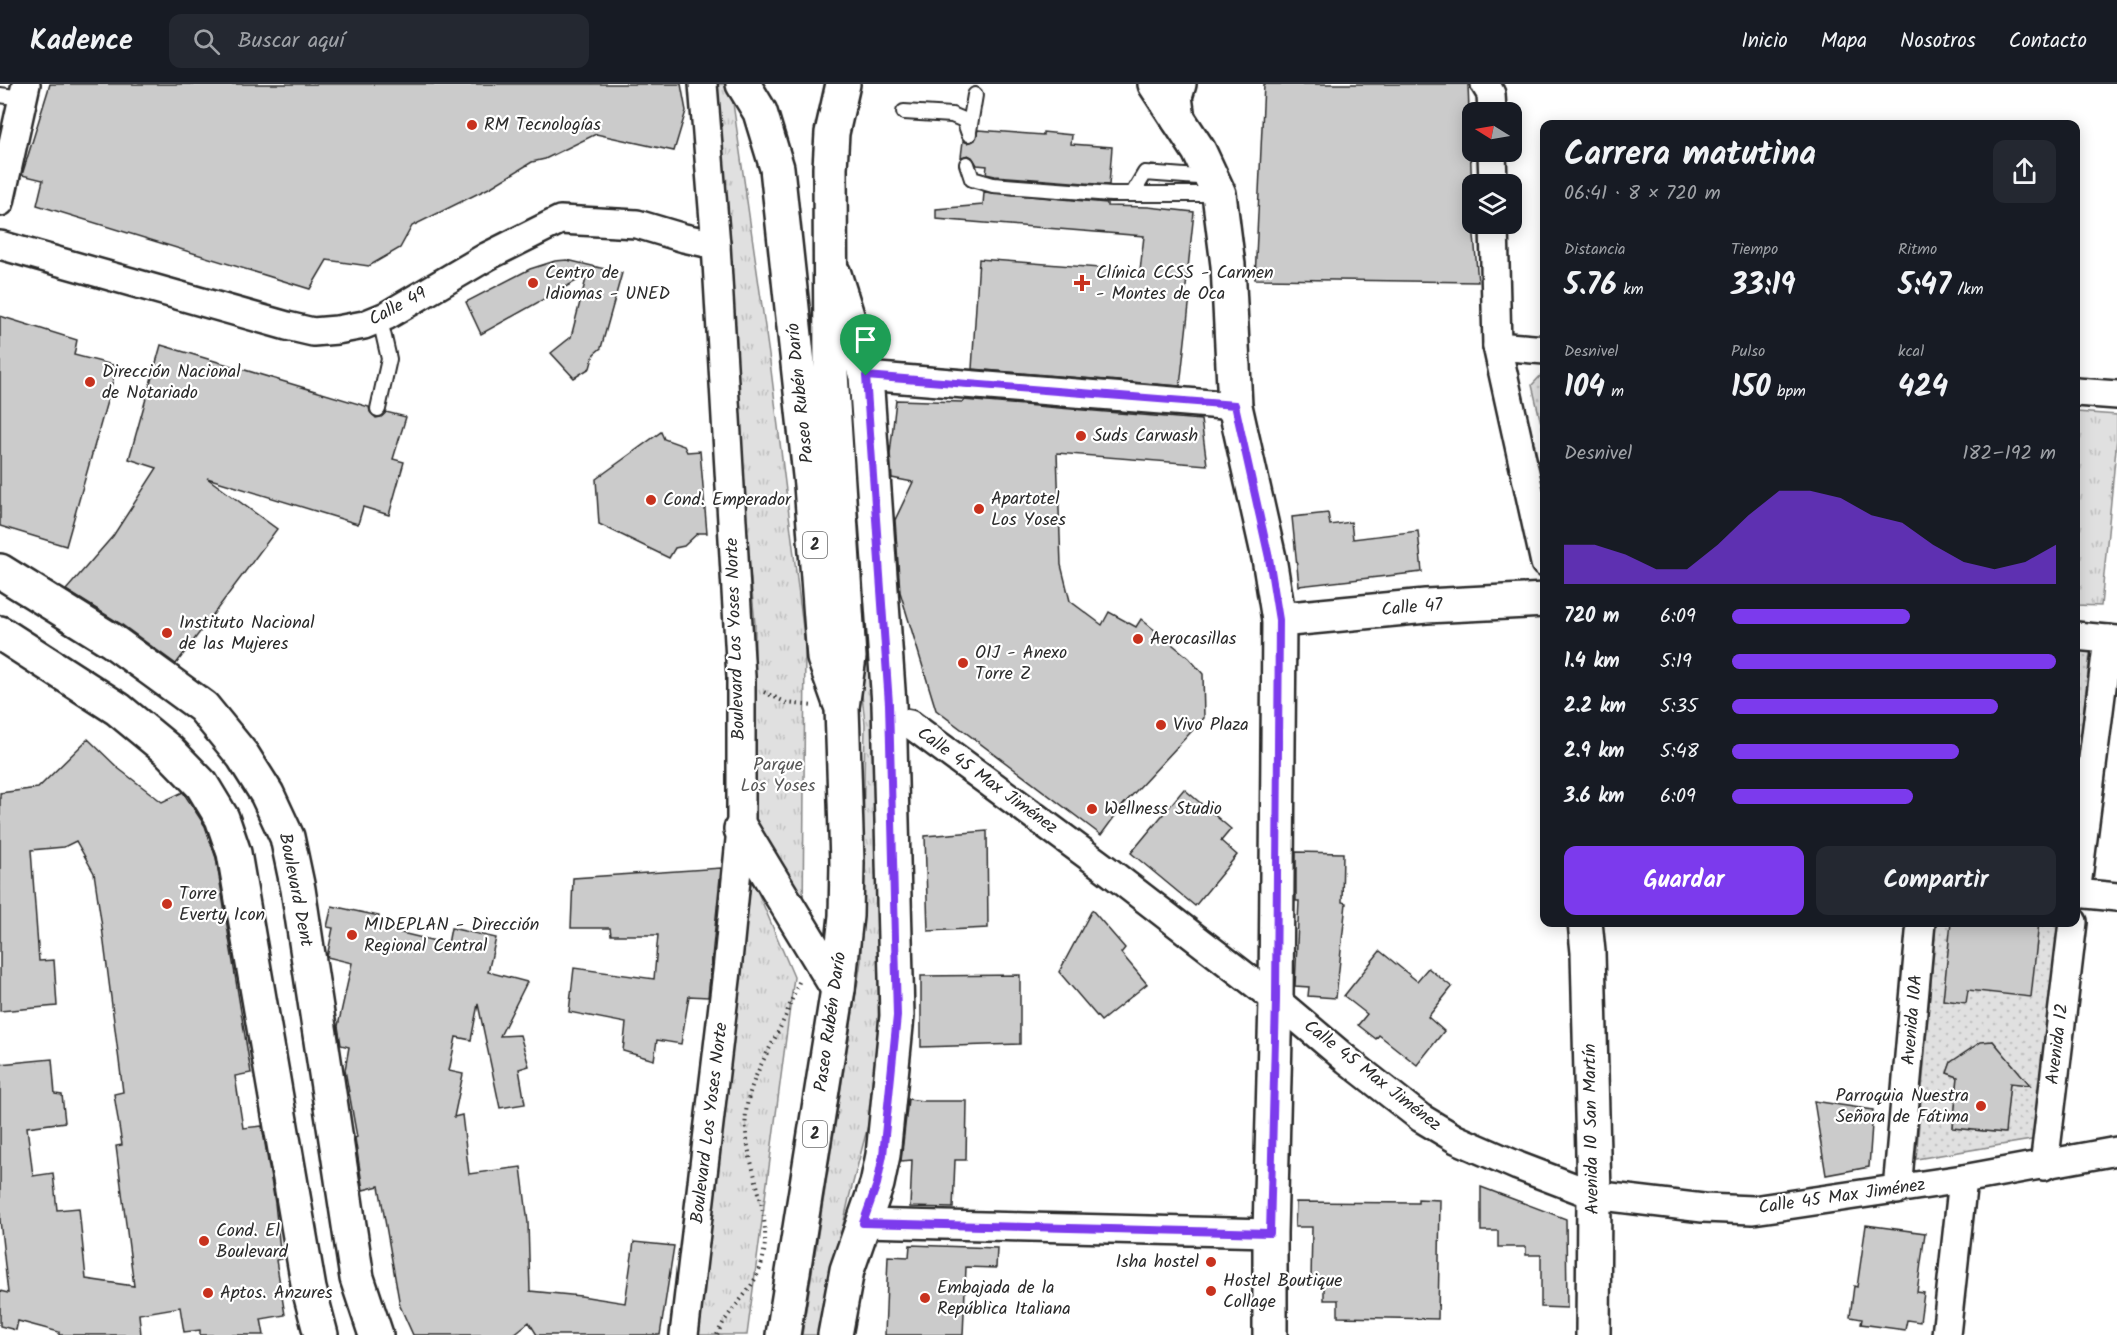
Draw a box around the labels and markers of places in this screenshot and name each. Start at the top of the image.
place label: RM Tecnologías [484,111,601,140]
marker: RM Tecnologías [465,118,479,132]
place label: Centro de Idiomas - UNED [545,259,671,309]
place label: Clínica CCSS - Carmen - Montes de Oca [1096,259,1274,309]
marker: Clínica CCSS - Carmen - Montes de Oca [1073,274,1091,292]
marker: Centro de Idiomas - UNED [526,276,540,290]
pin [840,314,891,376]
place label: Dirección Nacional de Notariado [102,358,241,408]
marker: Dirección Nacional de Notariado [83,375,97,389]
place label: Suds Carwash [1093,422,1198,451]
marker: Suds Carwash [1074,429,1088,443]
place label: Apartotel Los Yoses [991,485,1066,535]
place label: Cond. Emperador [663,486,792,515]
marker: Cond. Emperador [644,493,658,507]
marker: Apartotel Los Yoses [972,502,986,516]
place label: Instituto Nacional de las Mujeres [179,609,315,659]
place label: Aerocasillas [1150,625,1237,654]
marker: Instituto Nacional de las Mujeres [160,626,174,640]
marker: Aerocasillas [1131,632,1145,646]
place label: OIJ - Anexo Torre Z [975,639,1067,689]
marker: OIJ - Anexo Torre Z [956,656,970,670]
place label: Vivo Plaza [1173,711,1249,740]
marker: Vivo Plaza [1154,718,1168,732]
place label: Wellness Studio [1104,795,1222,824]
marker: Wellness Studio [1085,802,1099,816]
place label: Torre Everty Icon [179,880,265,930]
marker: Torre Everty Icon [160,897,174,911]
place label: MIDEPLAN - Dirección Regional Central [364,911,539,961]
marker: MIDEPLAN - Dirección Regional Central [345,928,359,942]
place label: Parroquia Nuestra Señora de Fátima [1836,1082,1969,1132]
marker: Parroquia Nuestra Señora de Fátima [1974,1099,1988,1113]
place label: Cond. El Boulevard [216,1217,289,1267]
marker: Cond. El Boulevard [197,1234,211,1248]
place label: Isha hostel [1115,1248,1200,1277]
marker: Isha hostel [1204,1255,1218,1269]
place label: Hostel Boutique Collage [1223,1267,1342,1317]
place label: Embajada de la República Italiana [937,1274,1071,1324]
place label: Aptos. Anzures [220,1279,333,1308]
marker: Hostel Boutique Collage [1204,1284,1218,1298]
marker: Aptos. Anzures [201,1286,215,1300]
marker: Embajada de la República Italiana [918,1291,932,1305]

